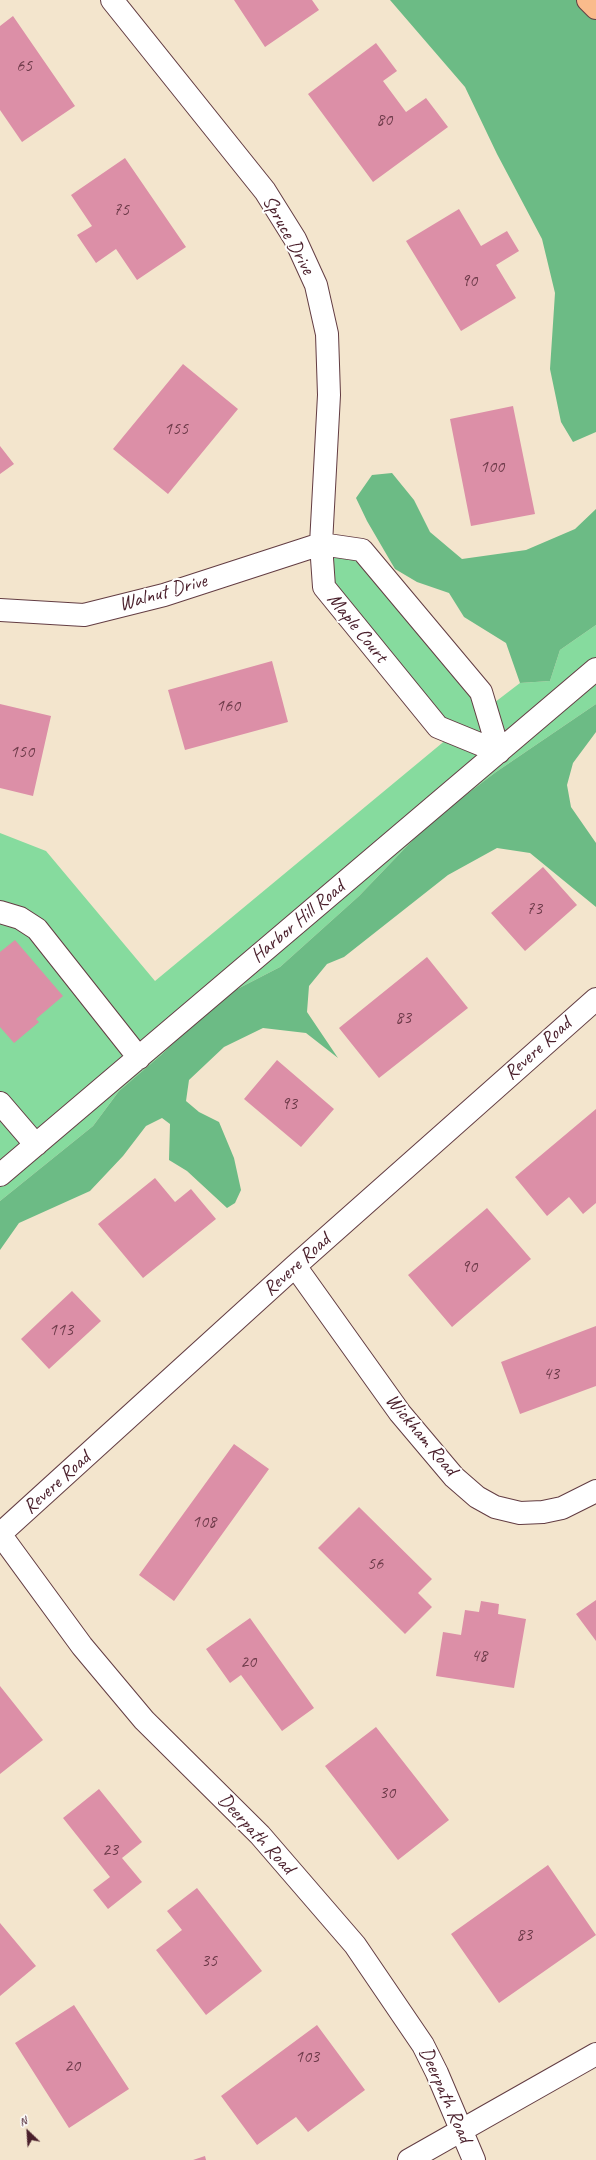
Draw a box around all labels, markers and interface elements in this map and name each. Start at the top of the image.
house number: 65 [16,55,32,77]
house number: 80 [376,109,392,131]
street label: Spruce Drive [257,191,319,279]
house number: 75 [113,199,129,221]
house number: 90 [461,270,477,292]
house number: 155 [164,418,188,440]
house number: 100 [480,456,504,478]
street label: Walnut Drive [116,569,210,617]
street label: Maple Court [322,588,392,668]
house number: 160 [216,695,240,717]
house number: 150 [10,741,34,763]
street label: Harbor Hill Road [246,876,350,968]
house number: 73 [526,898,542,920]
house number: 83 [395,1007,411,1029]
street label: Revere Road [499,1013,577,1085]
house number: 93 [281,1093,297,1115]
street label: Revere Road [258,1229,336,1301]
house number: 90 [461,1256,477,1278]
house number: 113 [49,1319,73,1341]
house number: 43 [543,1363,559,1385]
street label: Wickham Road [380,1389,462,1481]
street label: Revere Road [18,1447,96,1519]
house number: 108 [192,1511,216,1533]
house number: 56 [367,1553,383,1575]
house number: 48 [471,1645,487,1667]
house number: 20 [240,1651,256,1673]
house number: 30 [379,1782,395,1804]
street label: Deerpath Road [212,1789,300,1879]
house number: 23 [102,1839,118,1861]
house number: 83 [516,1924,532,1946]
house number: 35 [201,1950,217,1972]
street label: Deerpath Road [413,2044,477,2146]
house number: 103 [295,2046,319,2068]
house number: 20 [64,2055,80,2077]
north arrow [8,2112,48,2152]
text: N [17,2113,29,2129]

